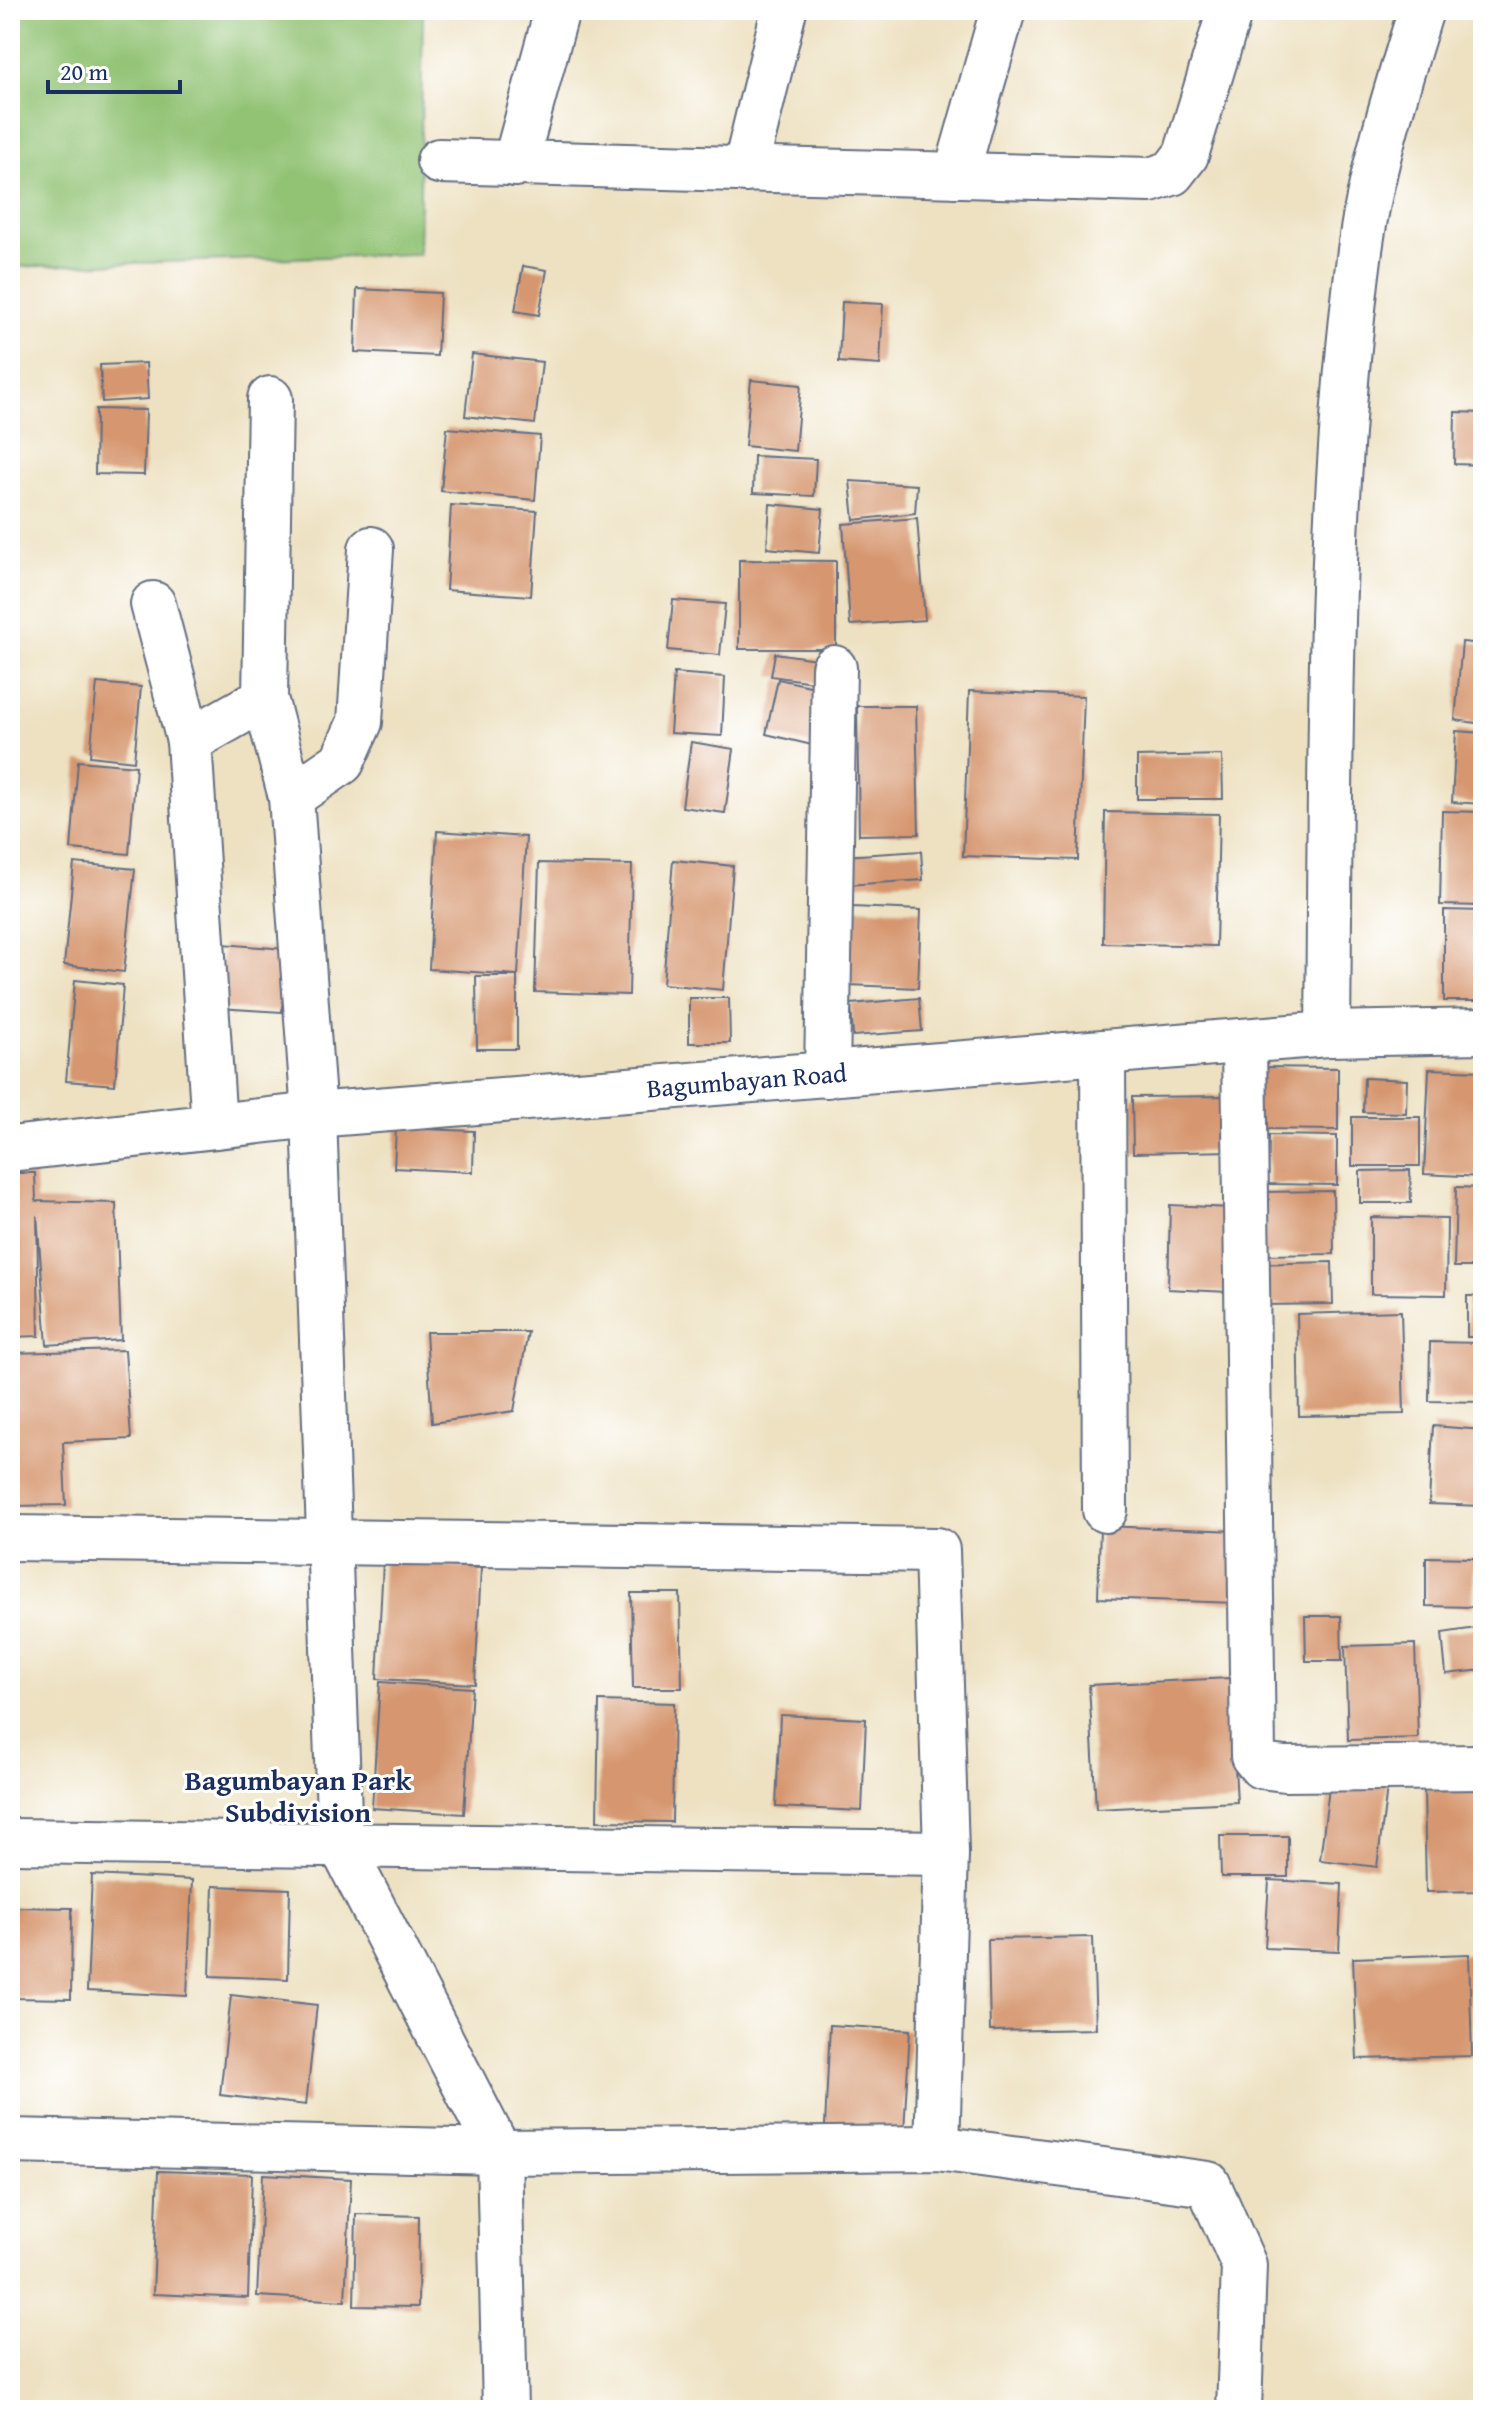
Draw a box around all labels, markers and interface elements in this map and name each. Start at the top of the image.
scale bar [48,44,180,94]
text: 20 m [60,54,108,89]
street label: Bagumbayan Road [645,1052,848,1107]
district label: Bagumbayan Park Subdivision [185,1759,412,1832]

